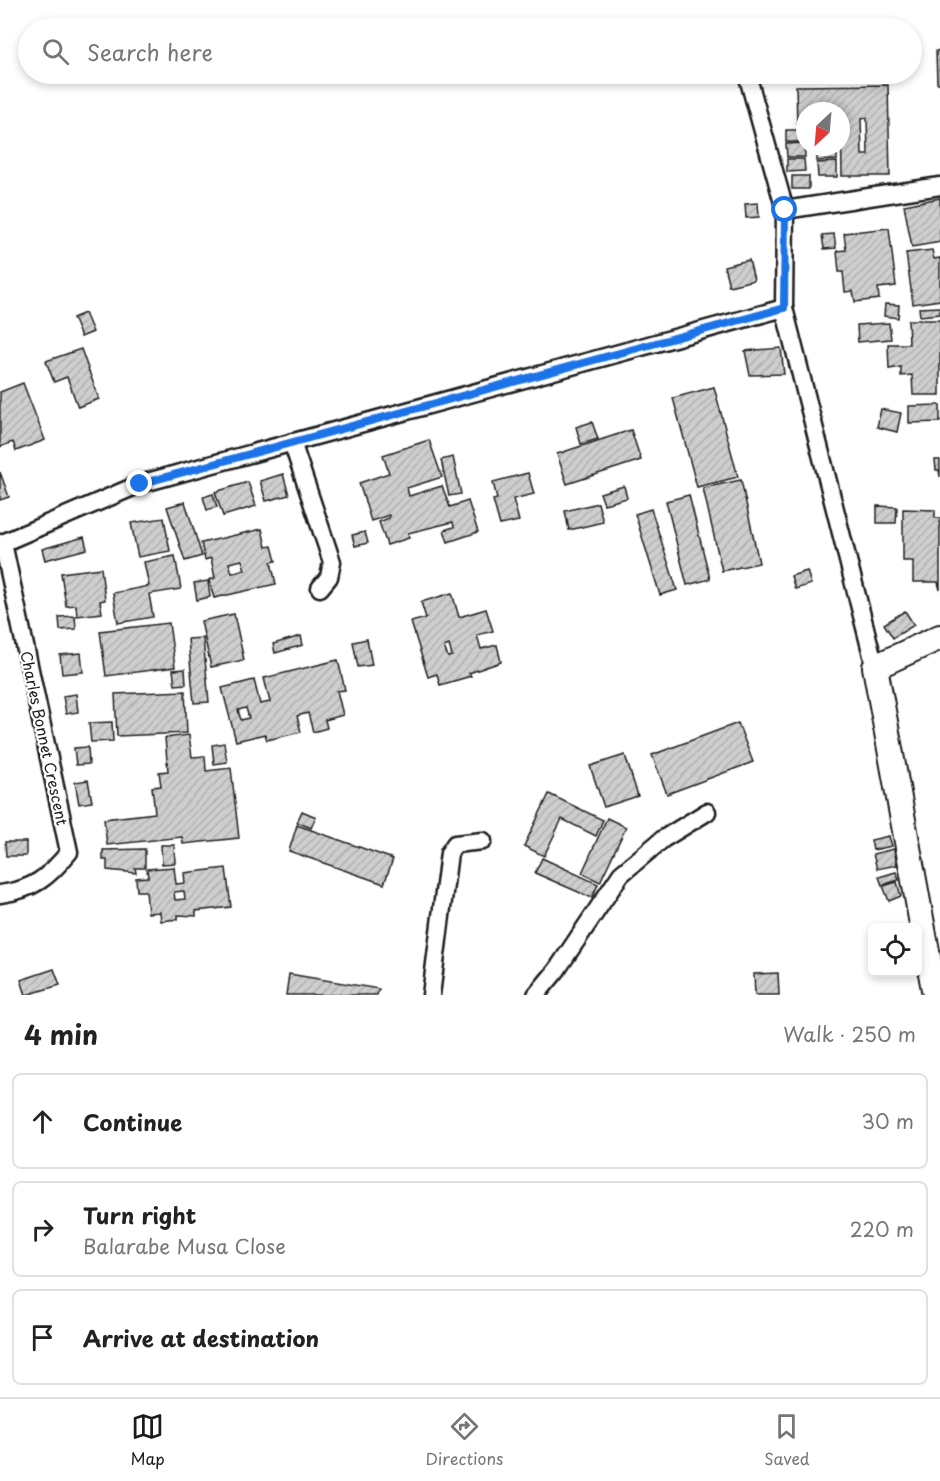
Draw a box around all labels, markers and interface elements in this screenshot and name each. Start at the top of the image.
search box [18,18,922,84]
icon: search [39,35,72,68]
text: Search here [87,35,213,68]
north arrow [796,102,850,156]
route start [771,196,797,222]
route end [126,470,152,496]
street label: Charles Bonnet Crescent [15,649,75,827]
map controls [868,923,922,977]
button: locate [868,923,922,977]
text: 4 min [24,1015,98,1054]
text: Walk · 250 m [783,1019,916,1049]
icon: ahead [26,1105,59,1138]
text: Continue [83,1105,182,1138]
text: 30 m [861,1106,914,1136]
text: Turn right [83,1198,196,1231]
icon: right [26,1213,59,1246]
text: 220 m [850,1214,914,1244]
text: Balarabe Musa Close [83,1231,286,1261]
icon: arrive [26,1321,59,1354]
text: Arrive at destination [83,1321,319,1354]
tab: Map [130,1410,165,1470]
tab: Directions [425,1410,503,1470]
tab: Saved [764,1410,810,1470]

